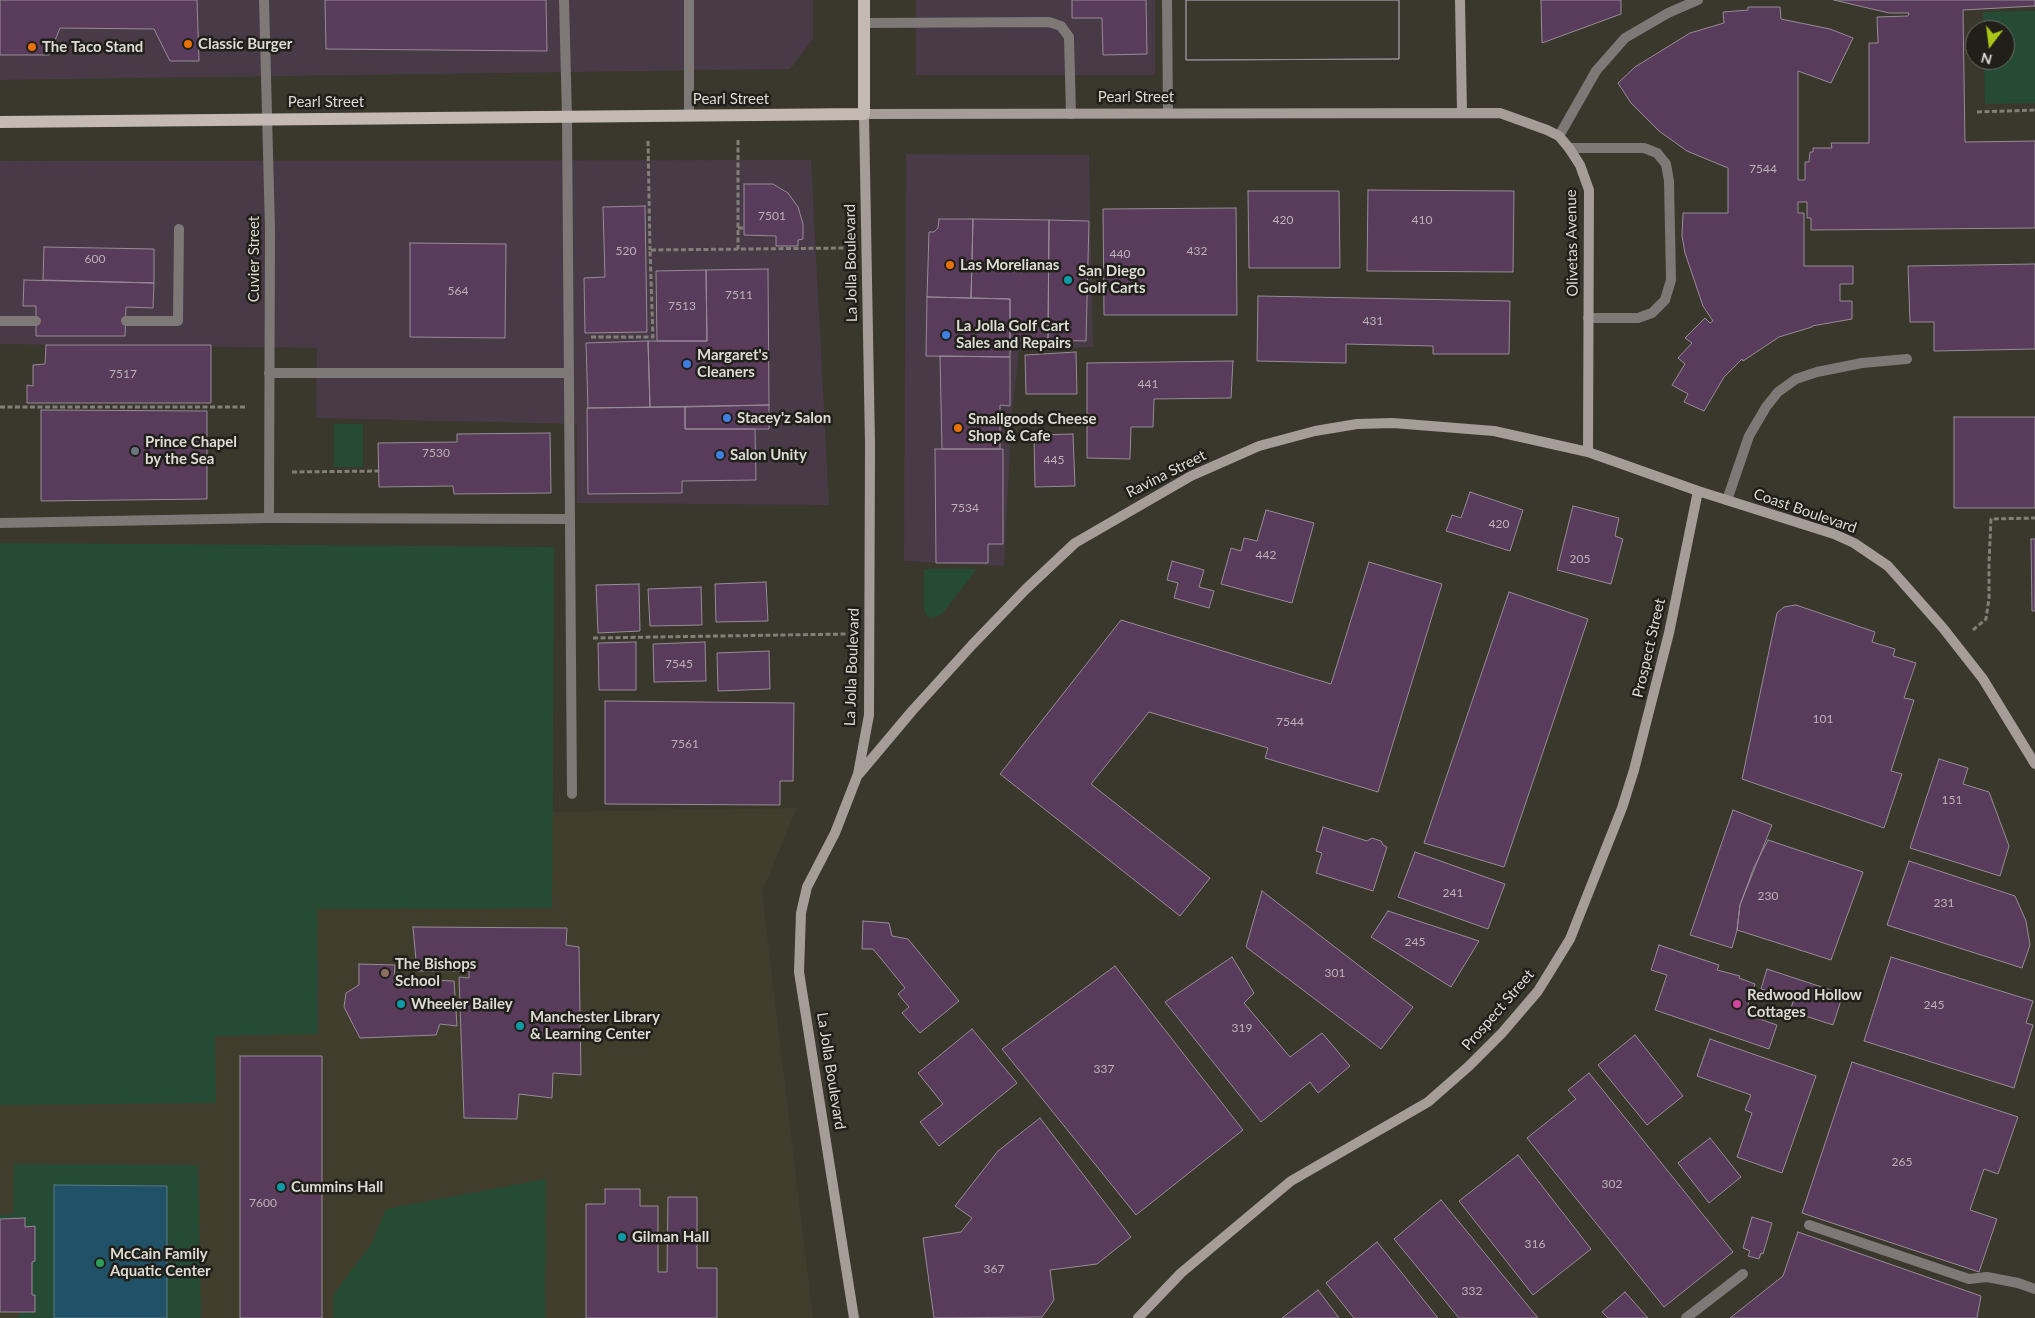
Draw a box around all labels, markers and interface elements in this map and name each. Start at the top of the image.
north arrow [1965,20,2015,70]
place label: Classic Burger [198,35,292,53]
place label: The Taco Stand [42,38,143,56]
marker: Classic Burger [182,38,194,50]
marker: The Taco Stand [26,41,38,53]
text: N [1979,49,1994,69]
street label: Pearl Street [1098,88,1174,106]
street label: Pearl Street [693,90,769,108]
street label: Pearl Street [288,93,364,111]
house number: 7544 [1749,162,1777,176]
street label: Olivetas Avenue [1562,189,1582,297]
street label: La Jolla Boulevard [841,204,861,322]
house number: 7501 [758,209,786,223]
house number: 420 [1273,213,1293,227]
house number: 410 [1412,213,1432,227]
street label: Cuvier Street [245,216,263,302]
house number: 520 [616,244,636,258]
house number: 432 [1187,244,1207,258]
house number: 440 [1110,247,1130,261]
house number: 600 [85,252,105,266]
place label: Las Morelianas [960,256,1059,274]
marker: Las Morelianas [944,259,956,271]
place label: San Diego Golf Carts [1078,262,1145,297]
marker: San Diego Golf Carts [1062,274,1074,286]
house number: 564 [448,284,468,298]
house number: 7511 [725,288,753,302]
house number: 7513 [668,299,696,313]
house number: 431 [1363,314,1383,328]
place label: La Jolla Golf Cart Sales and Repairs [956,317,1071,352]
marker: La Jolla Golf Cart Sales and Repairs [940,329,952,341]
place label: Margaret's Cleaners [697,346,768,381]
marker: Margaret's Cleaners [681,358,693,370]
house number: 7517 [109,367,137,381]
house number: 441 [1138,377,1158,391]
place label: Stacey'z Salon [737,409,831,427]
place label: Smallgoods Cheese Shop & Cafe [968,410,1096,445]
marker: Stacey'z Salon [721,412,733,424]
marker: Smallgoods Cheese Shop & Cafe [952,422,964,434]
place label: Prince Chapel by the Sea [145,433,237,468]
marker: Prince Chapel by the Sea [129,445,141,457]
house number: 7530 [422,446,450,460]
place label: Salon Unity [730,446,807,464]
street label: Ravina Street [1123,446,1209,502]
marker: Salon Unity [714,449,726,461]
house number: 445 [1044,453,1064,467]
street label: Coast Boulevard [1751,485,1859,537]
house number: 7534 [951,501,979,515]
house number: 420 [1489,517,1509,531]
house number: 442 [1256,548,1276,562]
house number: 205 [1570,552,1590,566]
street label: Prospect Street [1629,597,1669,699]
street label: La Jolla Boulevard [841,608,863,726]
house number: 7545 [665,657,693,671]
house number: 101 [1813,712,1833,726]
house number: 7544 [1276,715,1304,729]
house number: 7561 [671,737,699,751]
house number: 151 [1942,793,1962,807]
house number: 241 [1443,886,1463,900]
house number: 230 [1758,889,1778,903]
house number: 231 [1934,896,1954,910]
house number: 245 [1405,935,1425,949]
place label: The Bishops School [395,955,476,990]
house number: 301 [1325,966,1345,980]
street label: Prospect Street [1458,966,1538,1054]
marker: The Bishops School [379,967,391,979]
place label: Redwood Hollow Cottages [1747,986,1862,1021]
place label: Wheeler Bailey [411,995,513,1013]
marker: Wheeler Bailey [395,998,407,1010]
marker: Redwood Hollow Cottages [1731,998,1743,1010]
house number: 245 [1924,998,1944,1012]
place label: Manchester Library & Learning Center [530,1008,660,1043]
street label: La Jolla Boulevard [813,1011,849,1131]
marker: Manchester Library & Learning Center [514,1020,526,1032]
house number: 319 [1232,1021,1252,1035]
house number: 337 [1094,1062,1114,1076]
house number: 265 [1892,1155,1912,1169]
house number: 302 [1602,1177,1622,1191]
place label: Cummins Hall [291,1178,383,1196]
marker: Cummins Hall [275,1181,287,1193]
house number: 7600 [249,1196,277,1210]
place label: Gilman Hall [632,1228,709,1246]
marker: Gilman Hall [616,1231,628,1243]
house number: 316 [1525,1237,1545,1251]
place label: McCain Family Aquatic Center [110,1245,211,1280]
marker: McCain Family Aquatic Center [94,1257,106,1269]
house number: 367 [984,1262,1004,1276]
house number: 332 [1462,1284,1482,1298]

